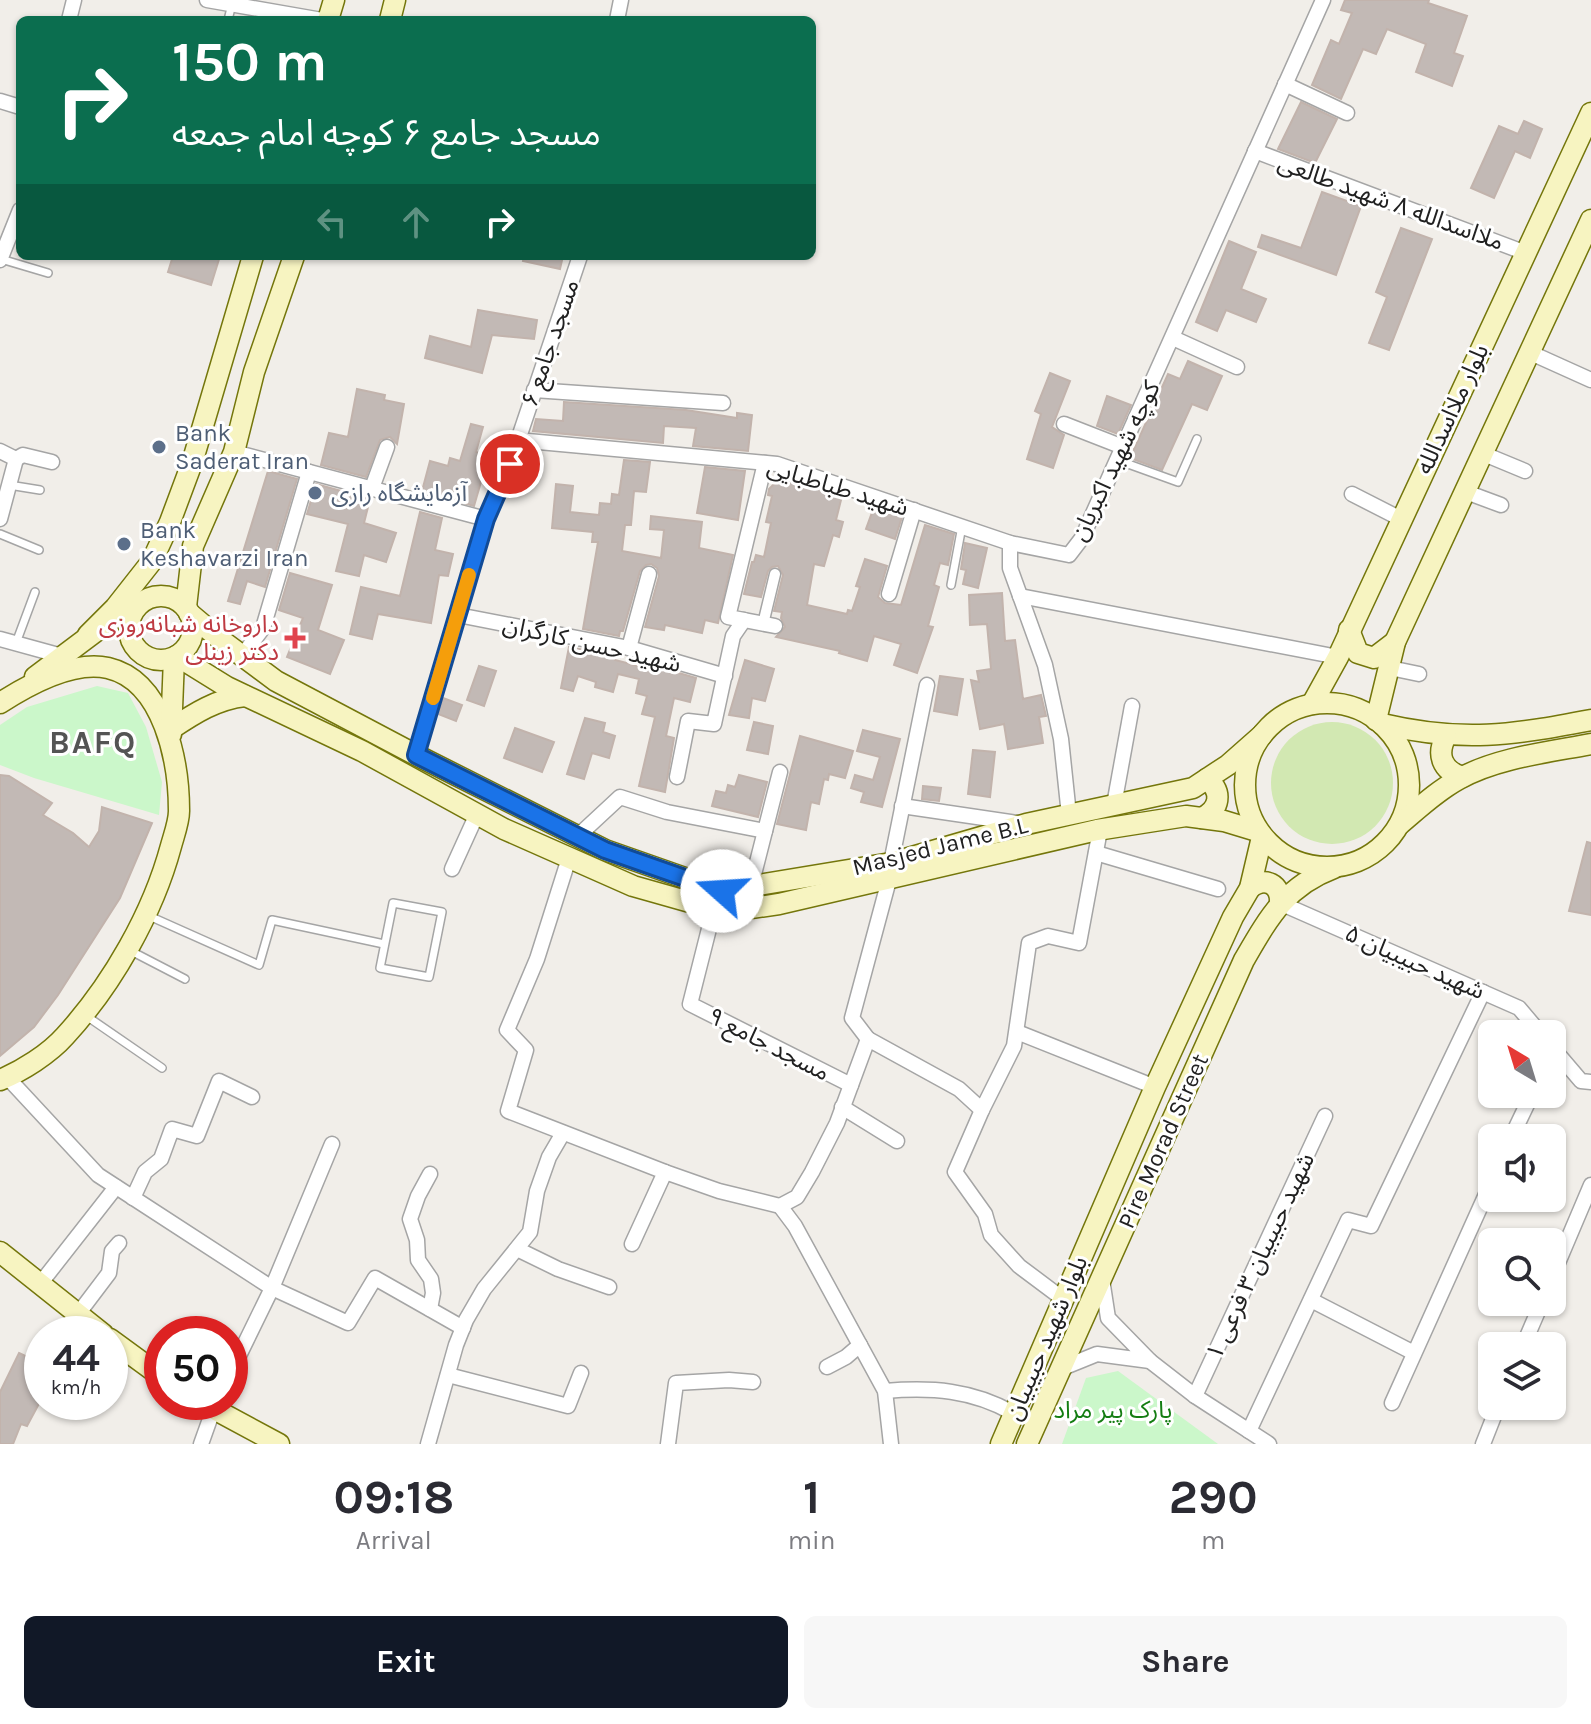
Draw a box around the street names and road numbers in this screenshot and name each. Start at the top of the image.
street label: ملااسدالله ۸ شهید طالعی [1274,148,1508,256]
street label: مسجد جامع ۶ [515,276,588,411]
street label: بلوار ملااسدالله [1410,340,1494,478]
street label: کوچه شهید اکبریان [1064,376,1167,546]
street label: شهید طباطبایی [764,452,912,522]
street label: شهید حسن کارگران [500,610,684,678]
street label: Masjed Jame B.L [849,810,1031,881]
street label: شهید حبیبیان ۵ [1341,919,1489,1005]
street label: مسجد جامع ۹ [702,1001,834,1089]
street label: Pire Morad Street [1112,1049,1214,1233]
street label: شهید حبیبیان ۳ فرعی ۱ [1200,1148,1320,1364]
street label: بلوار شهید حبیبیان [999,1252,1093,1424]

